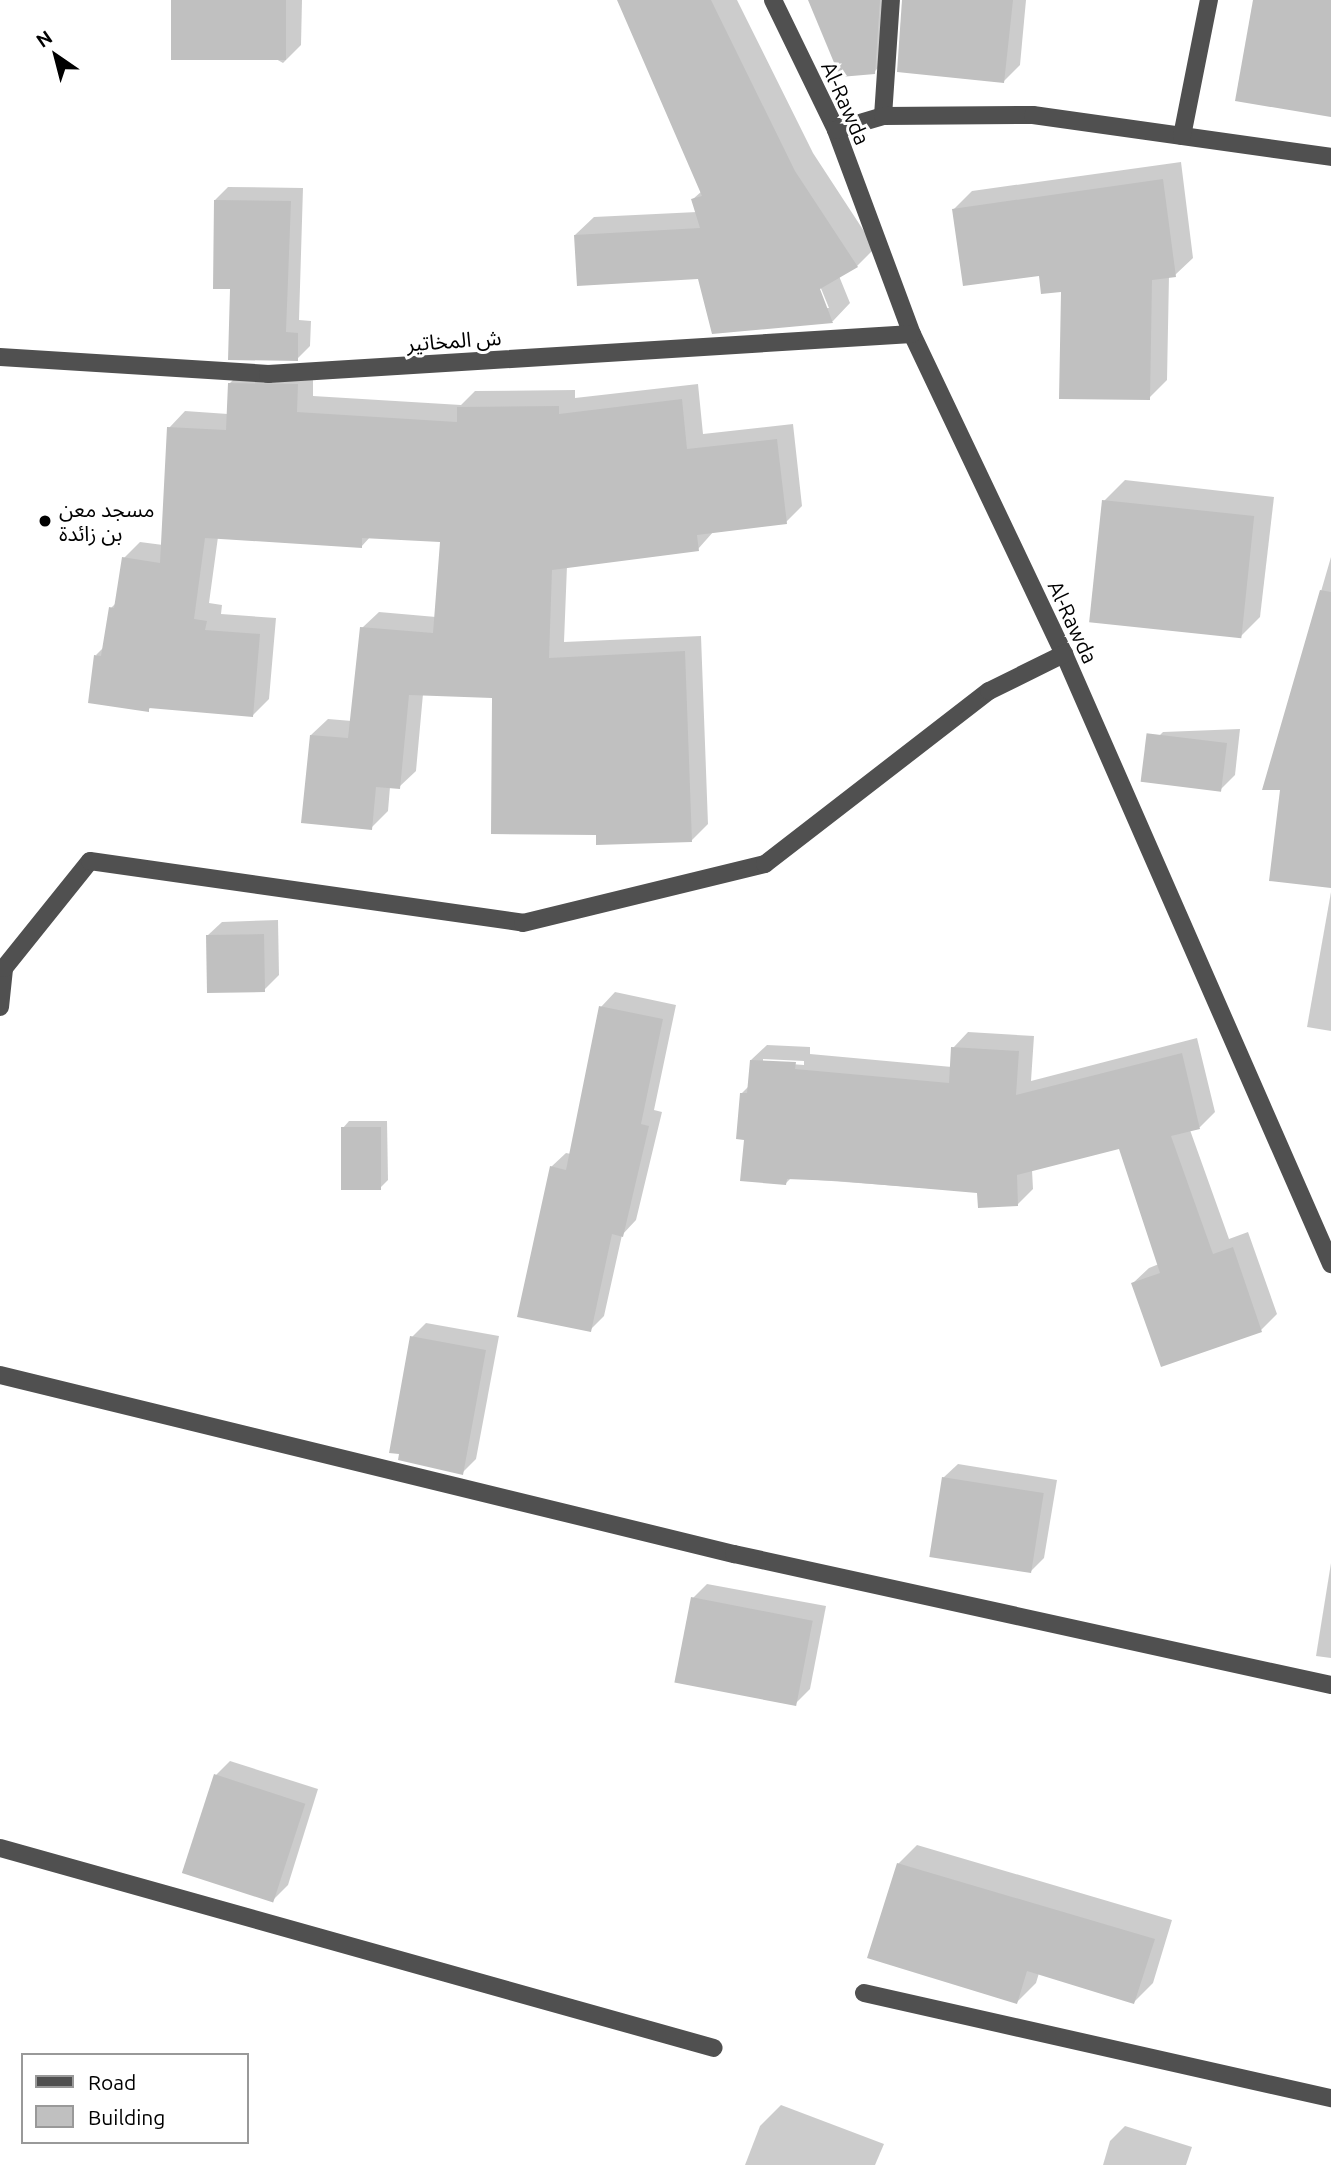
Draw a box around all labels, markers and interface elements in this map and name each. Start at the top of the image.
north arrow [21,21,91,91]
text: N [32,26,56,52]
street label: Al-Rawda [817,58,875,148]
street label: ش المخاتير [406,324,502,356]
place label: مسجد معن بن زائدة [59,496,155,546]
marker: مسجد معن بن زائدة [37,513,53,529]
street label: Al-Rawda [1043,577,1103,667]
legend [21,2053,248,2144]
text: Road [88,2070,136,2094]
text: Building [88,2105,165,2129]

